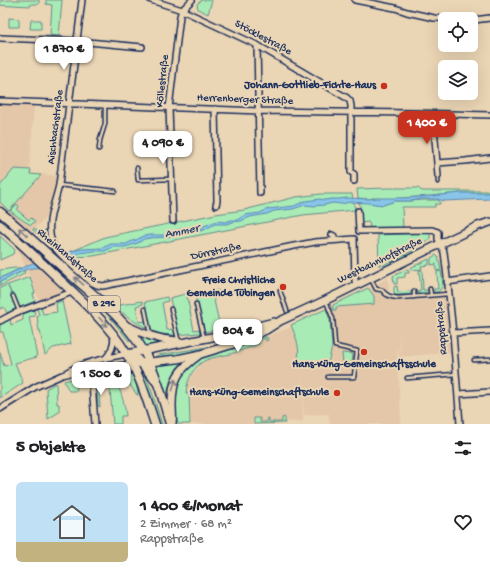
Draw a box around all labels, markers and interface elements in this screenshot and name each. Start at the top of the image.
map controls [438,12,478,100]
button: locate [438,12,478,52]
street label: Stöcklestraße [232,18,294,58]
pin: 1 870 € [27,37,101,71]
text: 1 870 € [44,42,84,57]
street label: Köllestraße [154,54,172,108]
button: layers [438,60,478,100]
place label: Johann-Gottlieb-Fichte-Haus [243,79,377,92]
marker: Johann-Gottlieb-Fichte-Haus [379,81,389,91]
street label: Aischbachstraße [45,89,67,165]
street label: Herrenberger Straße [197,92,294,108]
pin: 1 400 € [390,111,464,145]
text: 1 400 € [407,116,447,131]
pin: 4 090 € [126,131,200,165]
text: 4 090 € [142,136,184,151]
water label: Ammer [164,221,203,242]
one-way arrow [18,227,28,237]
street label: Rheinlandstraße [34,227,100,286]
street label: Westbahnhofstraße [335,234,424,287]
street label: Dürrstraße [189,241,243,263]
place label: Freie Christliche Gemeinde Tübingen [187,274,276,301]
one-way arrow [74,277,84,286]
marker: Freie Christliche Gemeinde Tübingen [278,282,288,292]
road number: B 296 [88,296,120,312]
street label: Rappstraße [434,300,450,355]
one-way arrow [99,317,108,327]
pin: 804 € [210,319,266,353]
text: 804 € [222,324,254,339]
marker: Hans-Küng-Gemeinschaftsschule [359,347,369,357]
place label: Hans-Küng-Gemeinschaftsschule [292,358,437,372]
pin: 1 500 € [64,362,138,396]
text: 1 500 € [81,367,121,382]
one-way arrow [171,379,179,392]
place label: Hans-Küng-Gemeinschaftschule [189,386,330,400]
marker: Hans-Küng-Gemeinschaftschule [332,388,342,398]
icon: filters [452,437,474,459]
text: 5 Objekte [16,438,85,458]
text: 1 400 €/Monat [140,497,242,517]
icon: home [48,498,96,546]
icon: heart [452,511,474,533]
text: 2 Zimmer · 68 m² [140,517,232,532]
text: Rappstraße [140,532,203,547]

